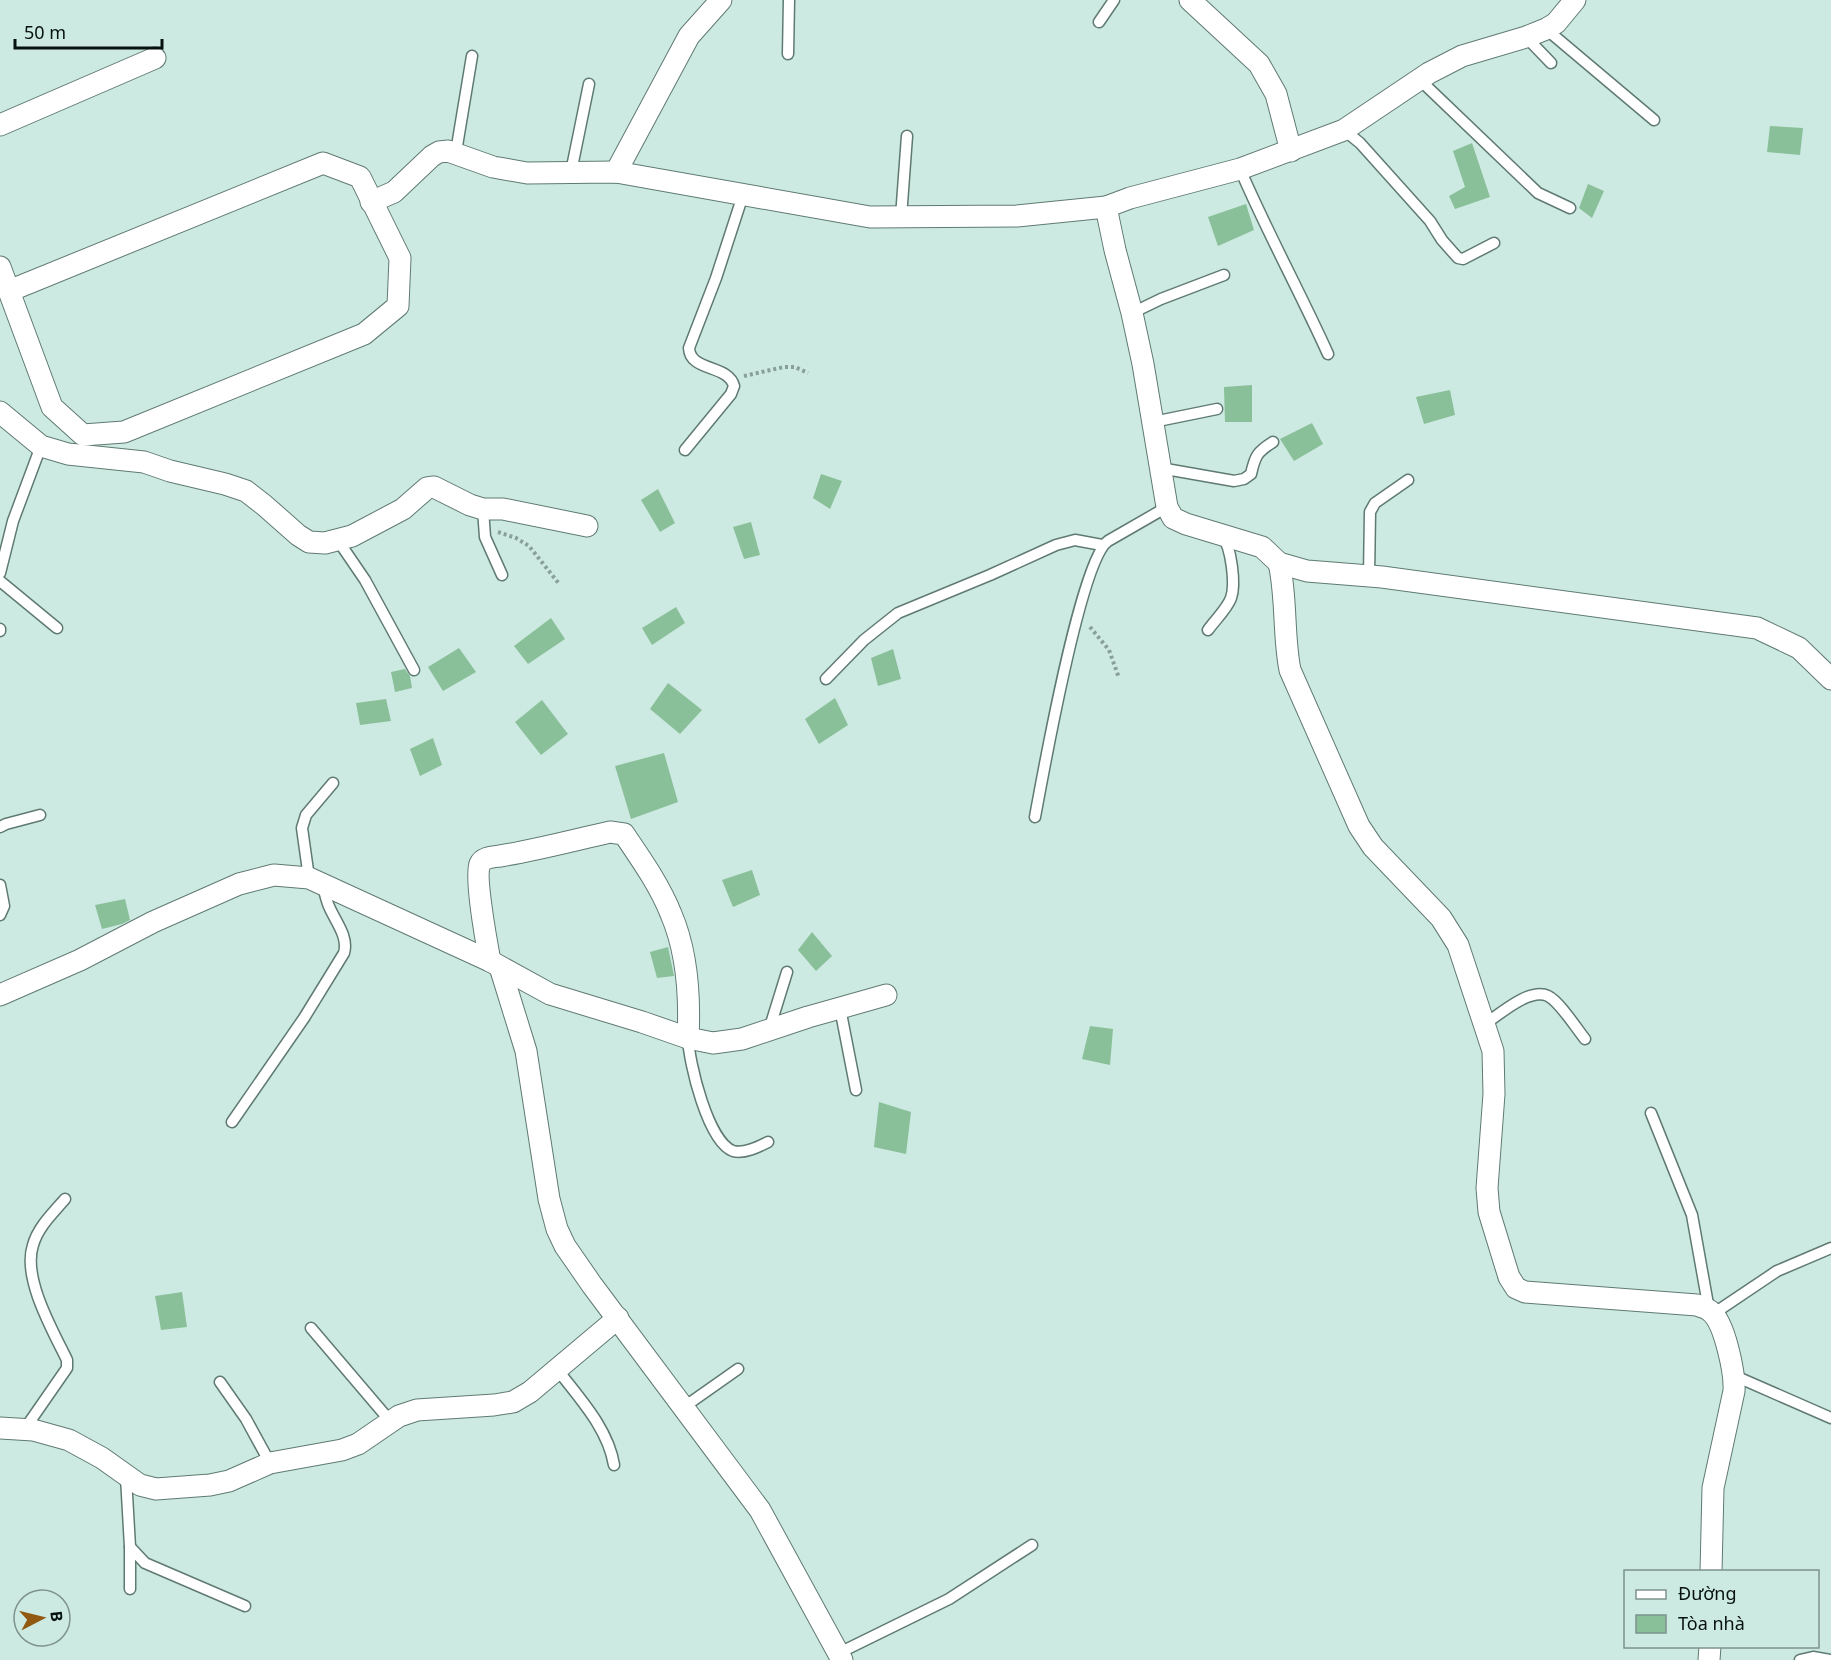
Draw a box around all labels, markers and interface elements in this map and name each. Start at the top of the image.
scale bar [15,12,162,50]
text: 50 m [24,20,66,44]
legend [1624,1570,1819,1648]
text: Đường [1678,1581,1737,1605]
north arrow [12,1588,72,1648]
text: B [45,1610,68,1623]
text: Tòa nhà [1678,1611,1745,1635]

